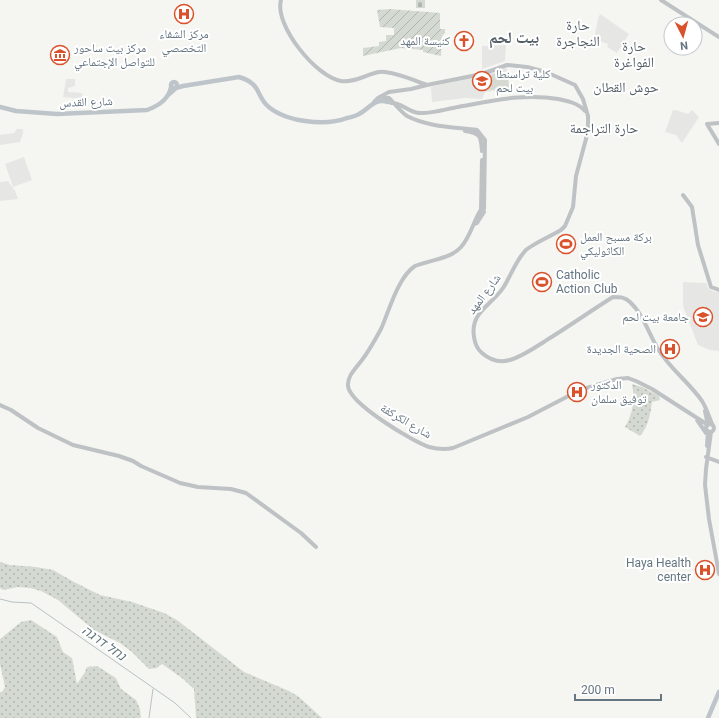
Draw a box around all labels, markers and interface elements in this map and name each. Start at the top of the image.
hospital icon: مركز الشفاء التخصصي [173,3,195,25]
north arrow [663,16,703,56]
district label: حارة النجاجرة [556,17,600,50]
place label: مركز الشفاء التخصصي [159,27,209,58]
district label: بيت لحم [489,28,539,49]
church icon: كنيسة المهد [453,30,475,52]
place label: كنيسة المهد [400,34,450,48]
district label: حارة الفواغرة [614,38,654,71]
text: N [679,39,689,52]
place label: مركز بيت ساحور للتواصل الإجتماعي [73,41,155,72]
museum icon: مركز بيت ساحور للتواصل الإجتماعي [49,44,71,66]
place label: كلية تراسنطا بيت لحم [496,67,550,96]
school or university icon: كلية تراسنطا بيت لحم [471,70,493,92]
district label: حوش القطان [593,79,659,96]
street label: شارع القدس [59,94,113,111]
district label: حارة التراجمة [570,120,638,137]
place label: بركة مسبح العمل الكاثوليكي [580,230,652,261]
sports icon: بركة مسبح العمل الكاثوليكي [555,233,577,255]
place label: Catholic Action Club [556,268,618,296]
street label: شارع المهد [464,271,504,317]
sports icon: Catholic Action Club [531,271,553,293]
school or university icon: جامعة بيت لحم [692,306,714,328]
place label: جامعة بيت لحم [622,310,689,325]
hospital icon: الصحية الجديدة [659,338,681,360]
place label: الصحية الجديدة [587,342,656,356]
place label: الدكتور توفيق سلمان [590,378,647,406]
hospital icon: الدكتور توفيق سلمان [566,381,588,403]
street label: شارع الكركفة [377,401,434,442]
place label: Haya Health center [626,556,691,584]
hospital icon: Haya Health center [694,559,716,581]
water label: נחל דרגה [79,623,130,664]
scale bar [575,676,661,702]
text: 200 m [581,683,615,697]

